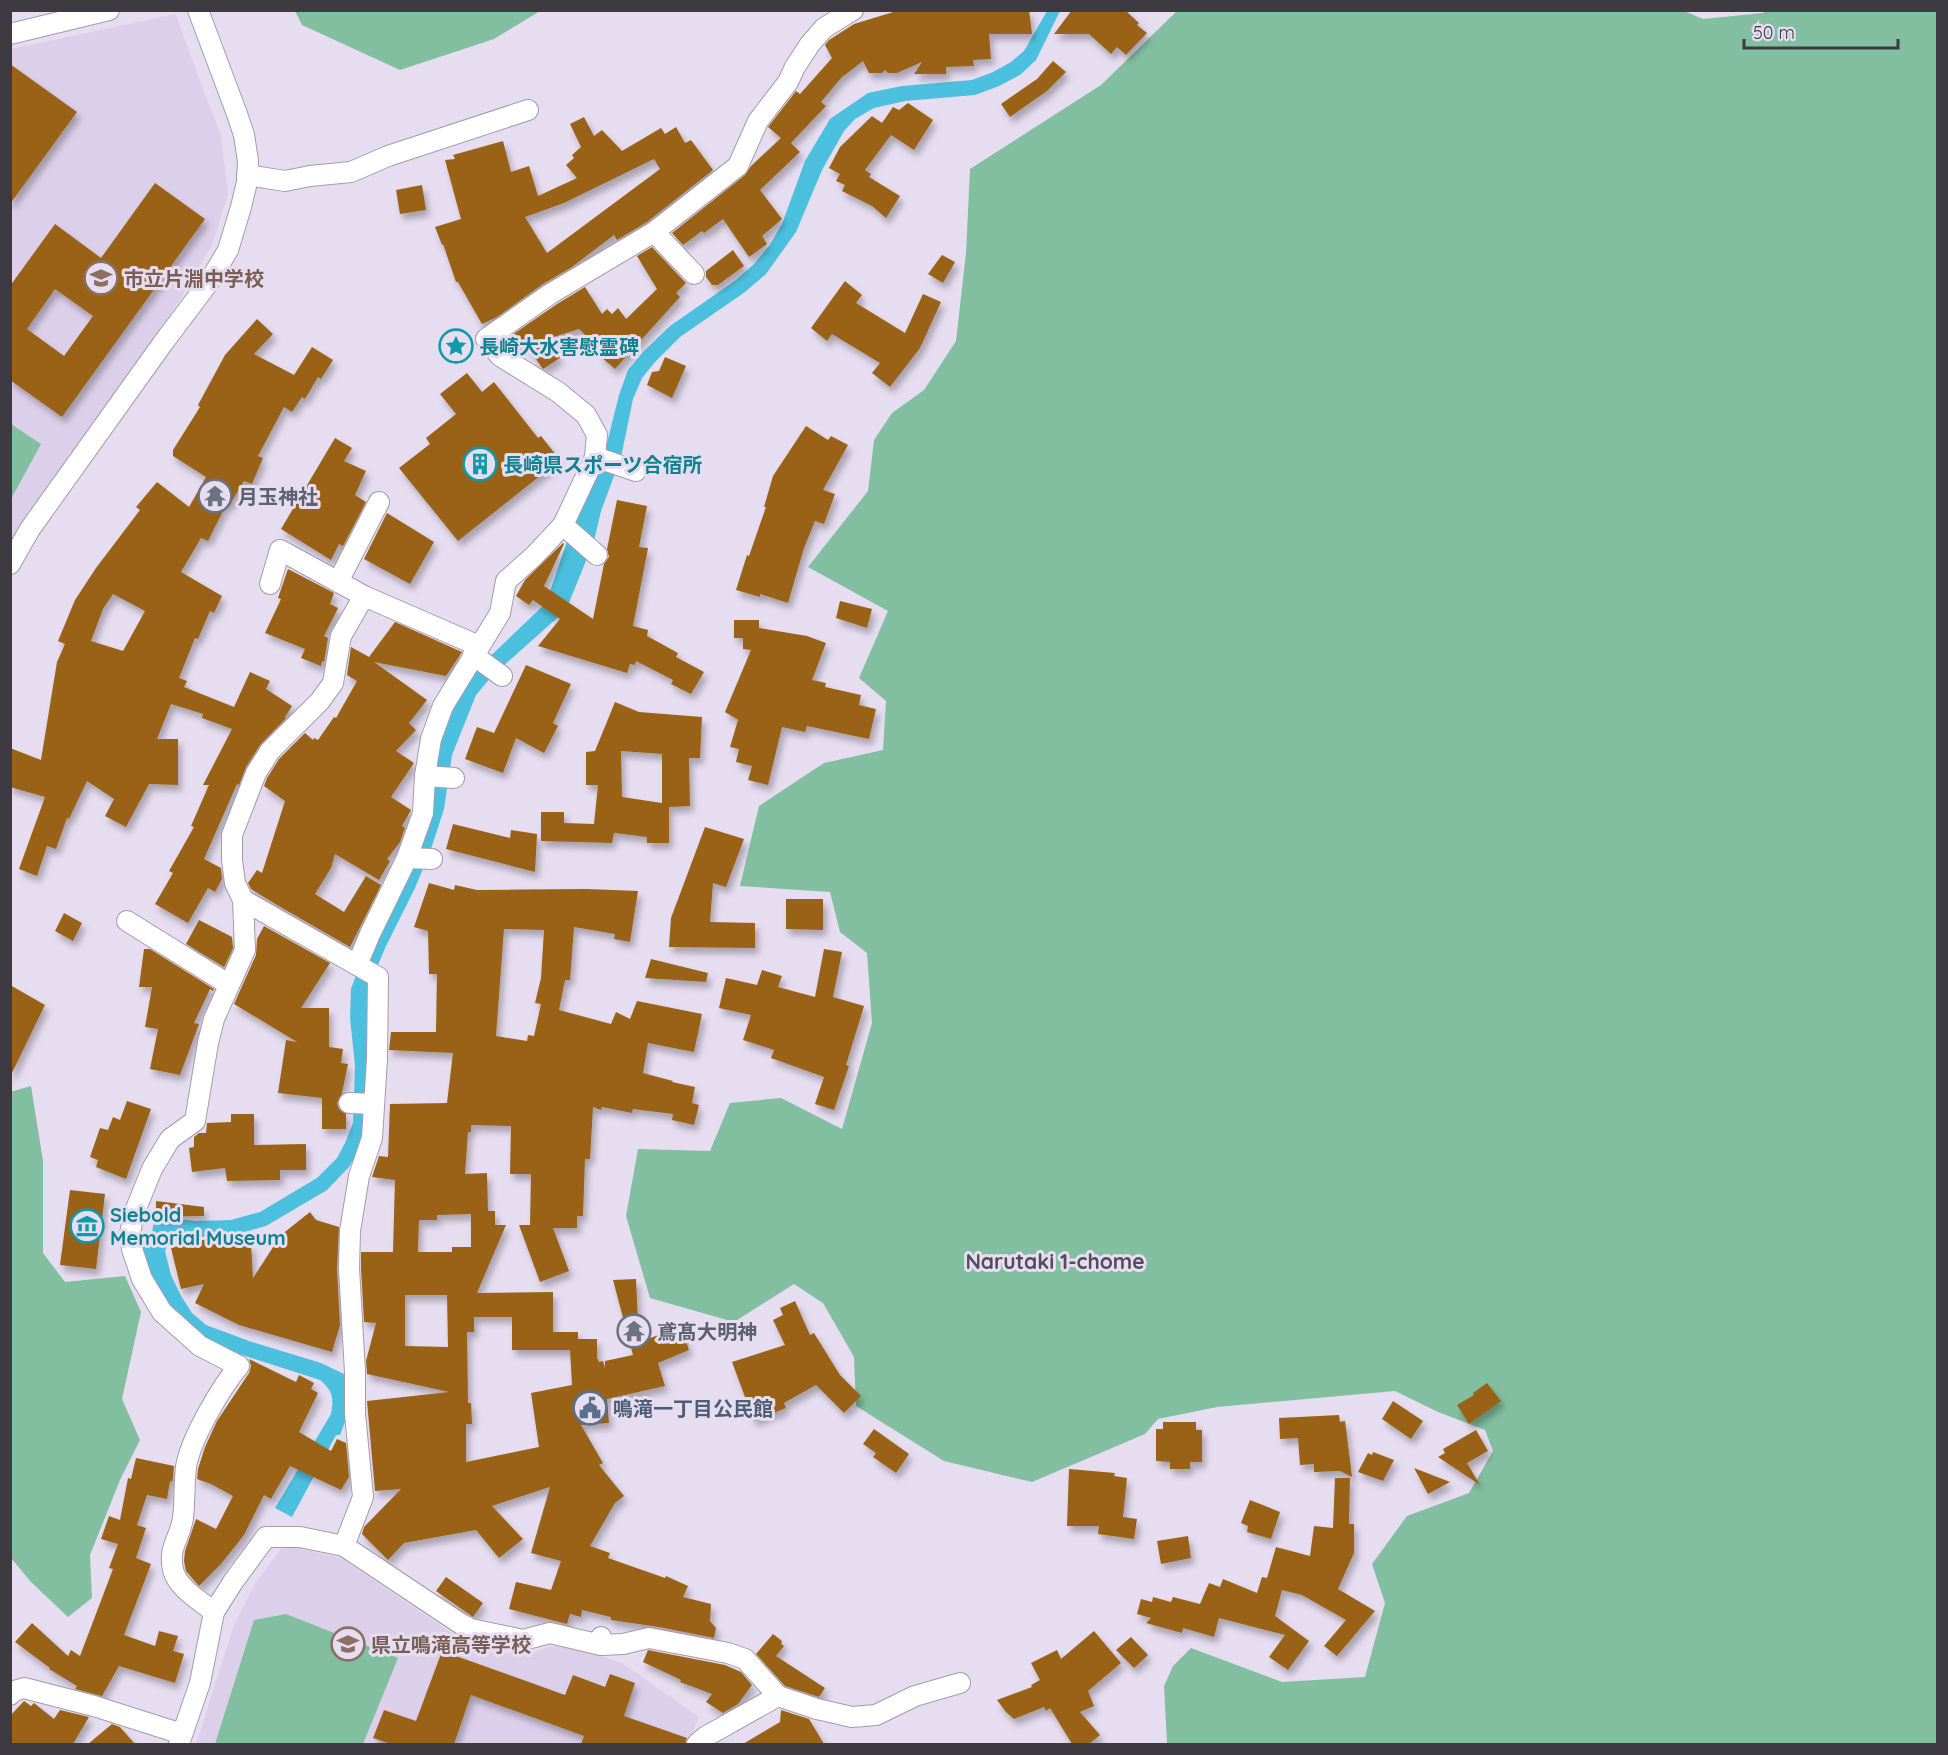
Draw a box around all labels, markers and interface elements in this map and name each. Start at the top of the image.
scale bar [1744,12,1898,50]
text: 50 m [1753,21,1795,44]
school or university icon: 市立片淵中学校 [83,260,119,296]
place label: 市立片淵中学校 [124,266,264,291]
place icon: 長崎大水害慰霊碑 [438,328,474,364]
place label: 長崎大水害慰霊碑 [479,334,639,359]
building icon: 長崎県スポーツ合宿所 [462,446,498,482]
place label: 長崎県スポーツ合宿所 [503,452,703,477]
temple icon: 月玉神社 [197,478,233,514]
place label: 月玉神社 [238,484,318,509]
place label: Siebold Memorial Museum [110,1202,286,1250]
museum icon: Siebold Memorial Museum [69,1208,105,1244]
district label: Narutaki 1-chome [965,1248,1145,1274]
temple icon: 鳶髙大明神 [616,1313,652,1349]
place label: 鳶髙大明神 [657,1319,757,1344]
public building icon: 鳴滝一丁目公民館 [572,1390,608,1426]
place label: 鳴滝一丁目公民館 [613,1396,773,1421]
school or university icon: 県立鳴滝高等学校 [330,1626,366,1662]
place label: 県立鳴滝高等学校 [371,1632,531,1657]

